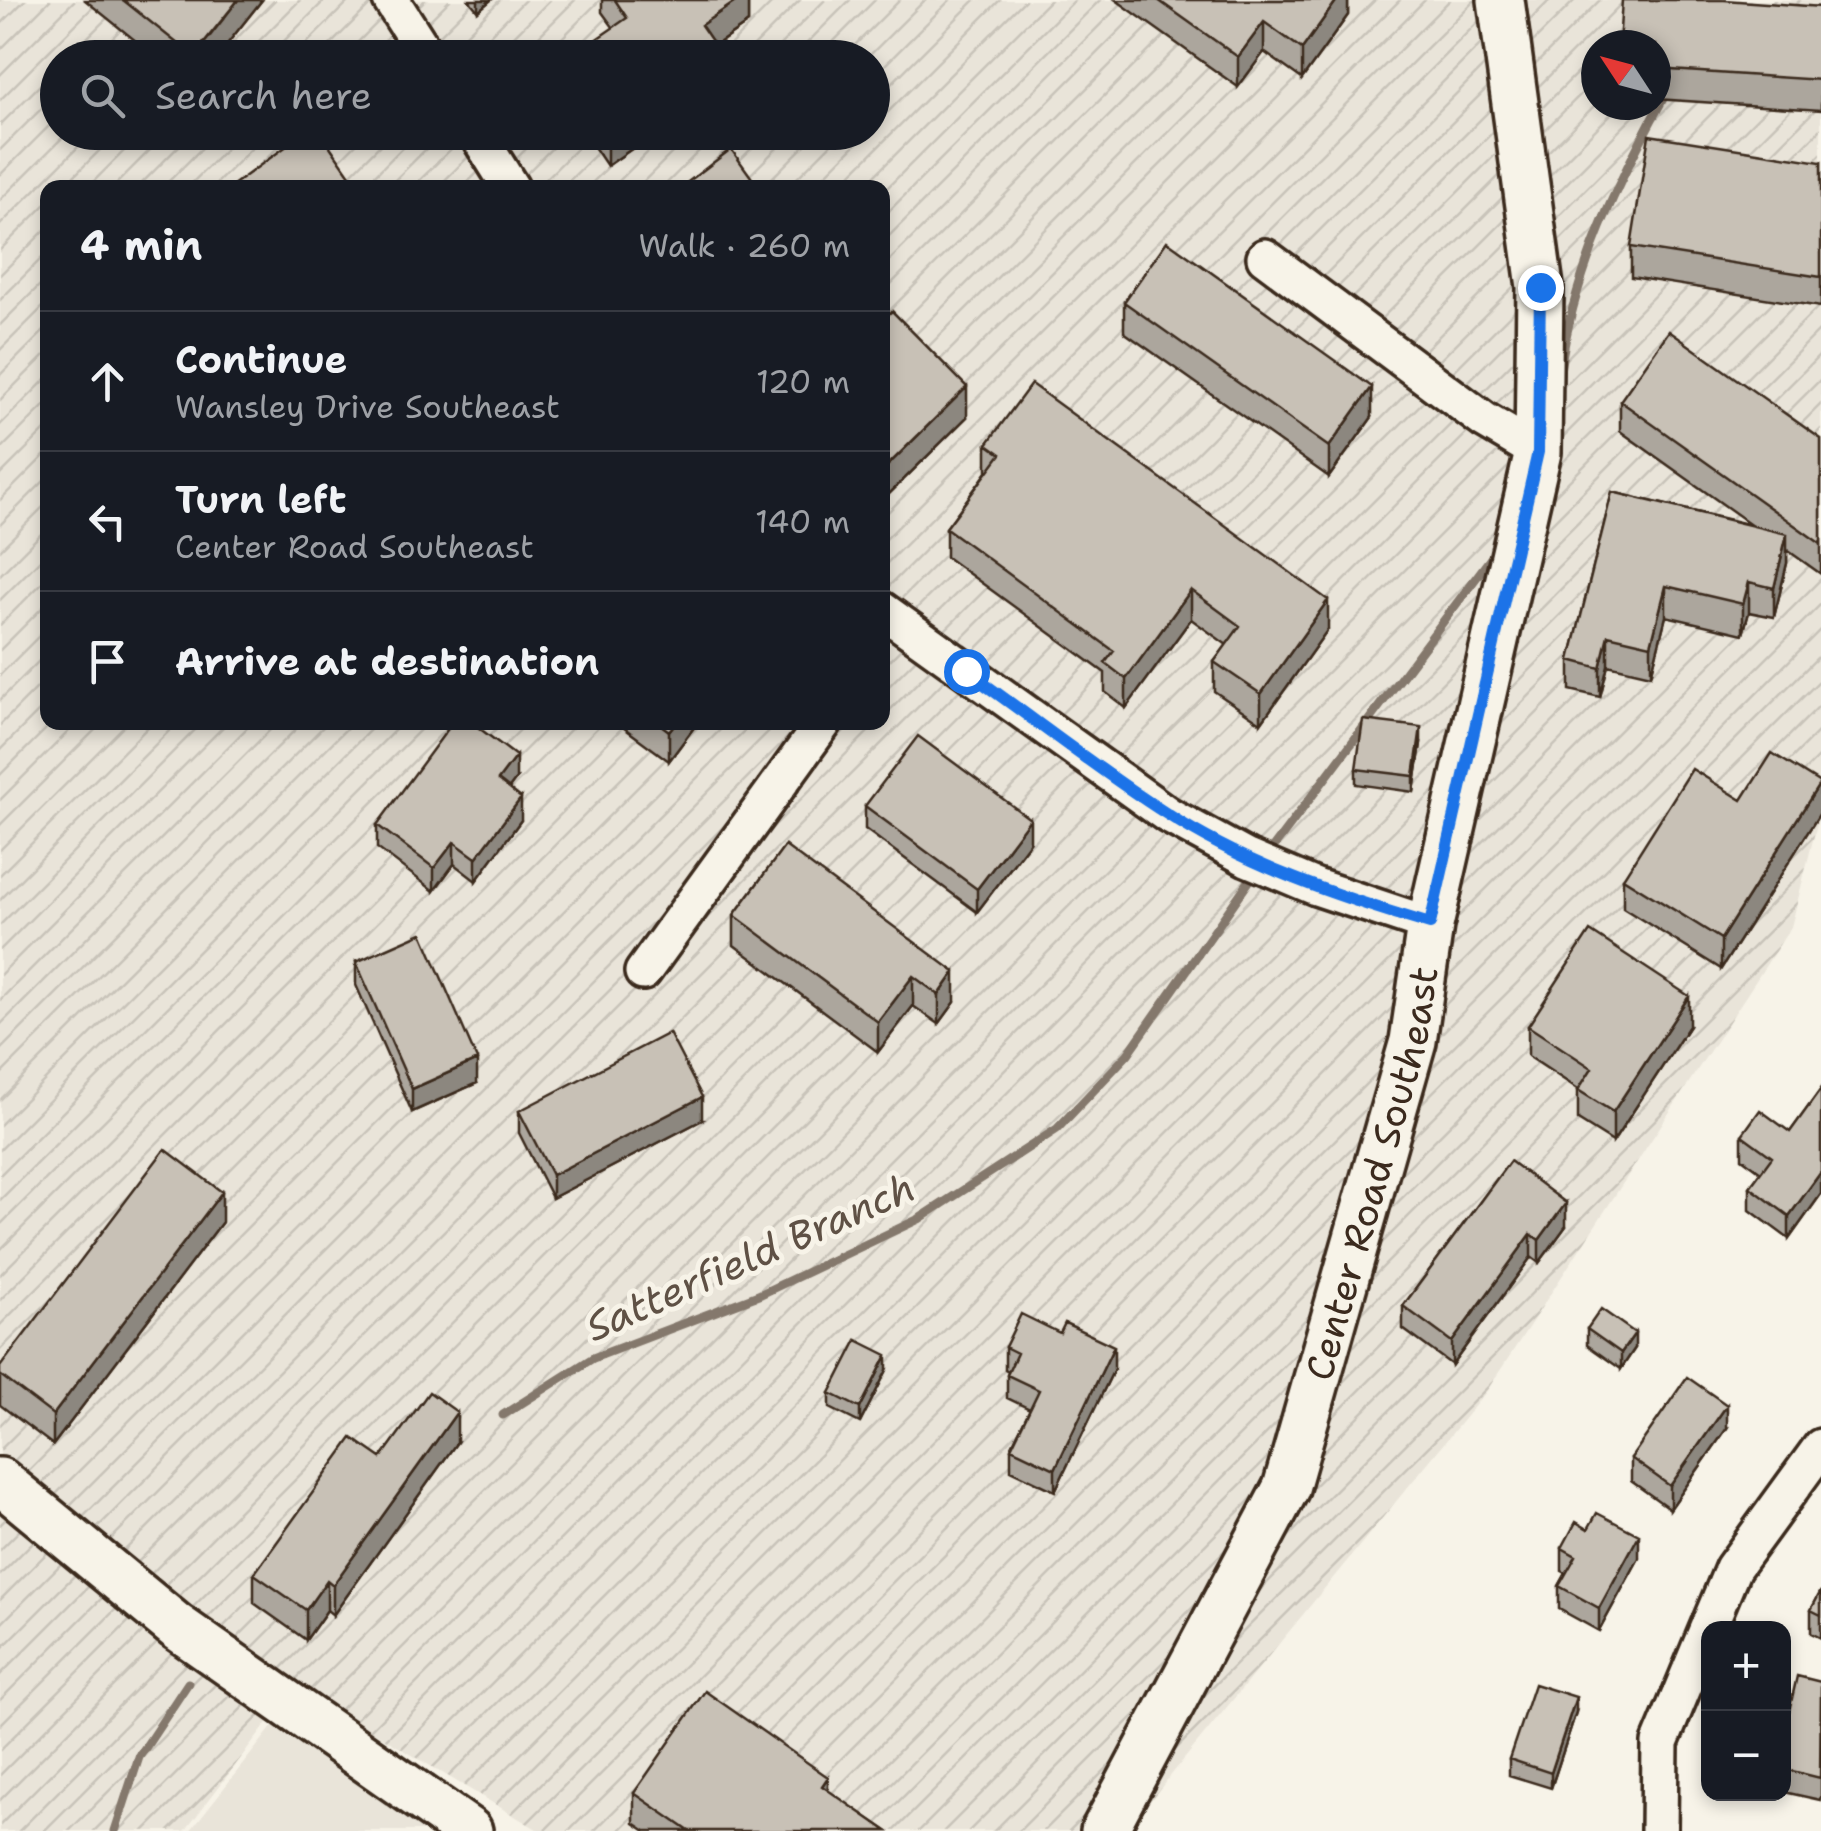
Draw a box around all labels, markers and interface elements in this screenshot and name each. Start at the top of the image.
north arrow [1581,30,1671,120]
search box [40,40,890,150]
icon: search [75,68,130,123]
text: Search here [155,70,372,121]
text: 4 min [80,217,202,273]
text: Walk · 260 m [638,224,850,267]
route end [1518,265,1564,311]
text: Continue [175,334,347,385]
icon: ahead [80,354,135,409]
text: 120 m [756,360,850,403]
text: Wansley Drive Southeast [175,385,560,428]
text: Turn left [175,474,347,525]
icon: left [80,494,135,549]
text: 140 m [755,500,850,543]
text: Center Road Southeast [175,525,534,568]
icon: arrive [80,634,135,689]
text: Arrive at destination [175,636,599,687]
route start [944,649,990,695]
street label: Center Road Southeast [1292,963,1449,1386]
water label: Satterfield Branch [577,1160,923,1354]
map controls [1701,1621,1791,1801]
button: + [1701,1621,1791,1711]
button: − [1701,1711,1791,1801]

